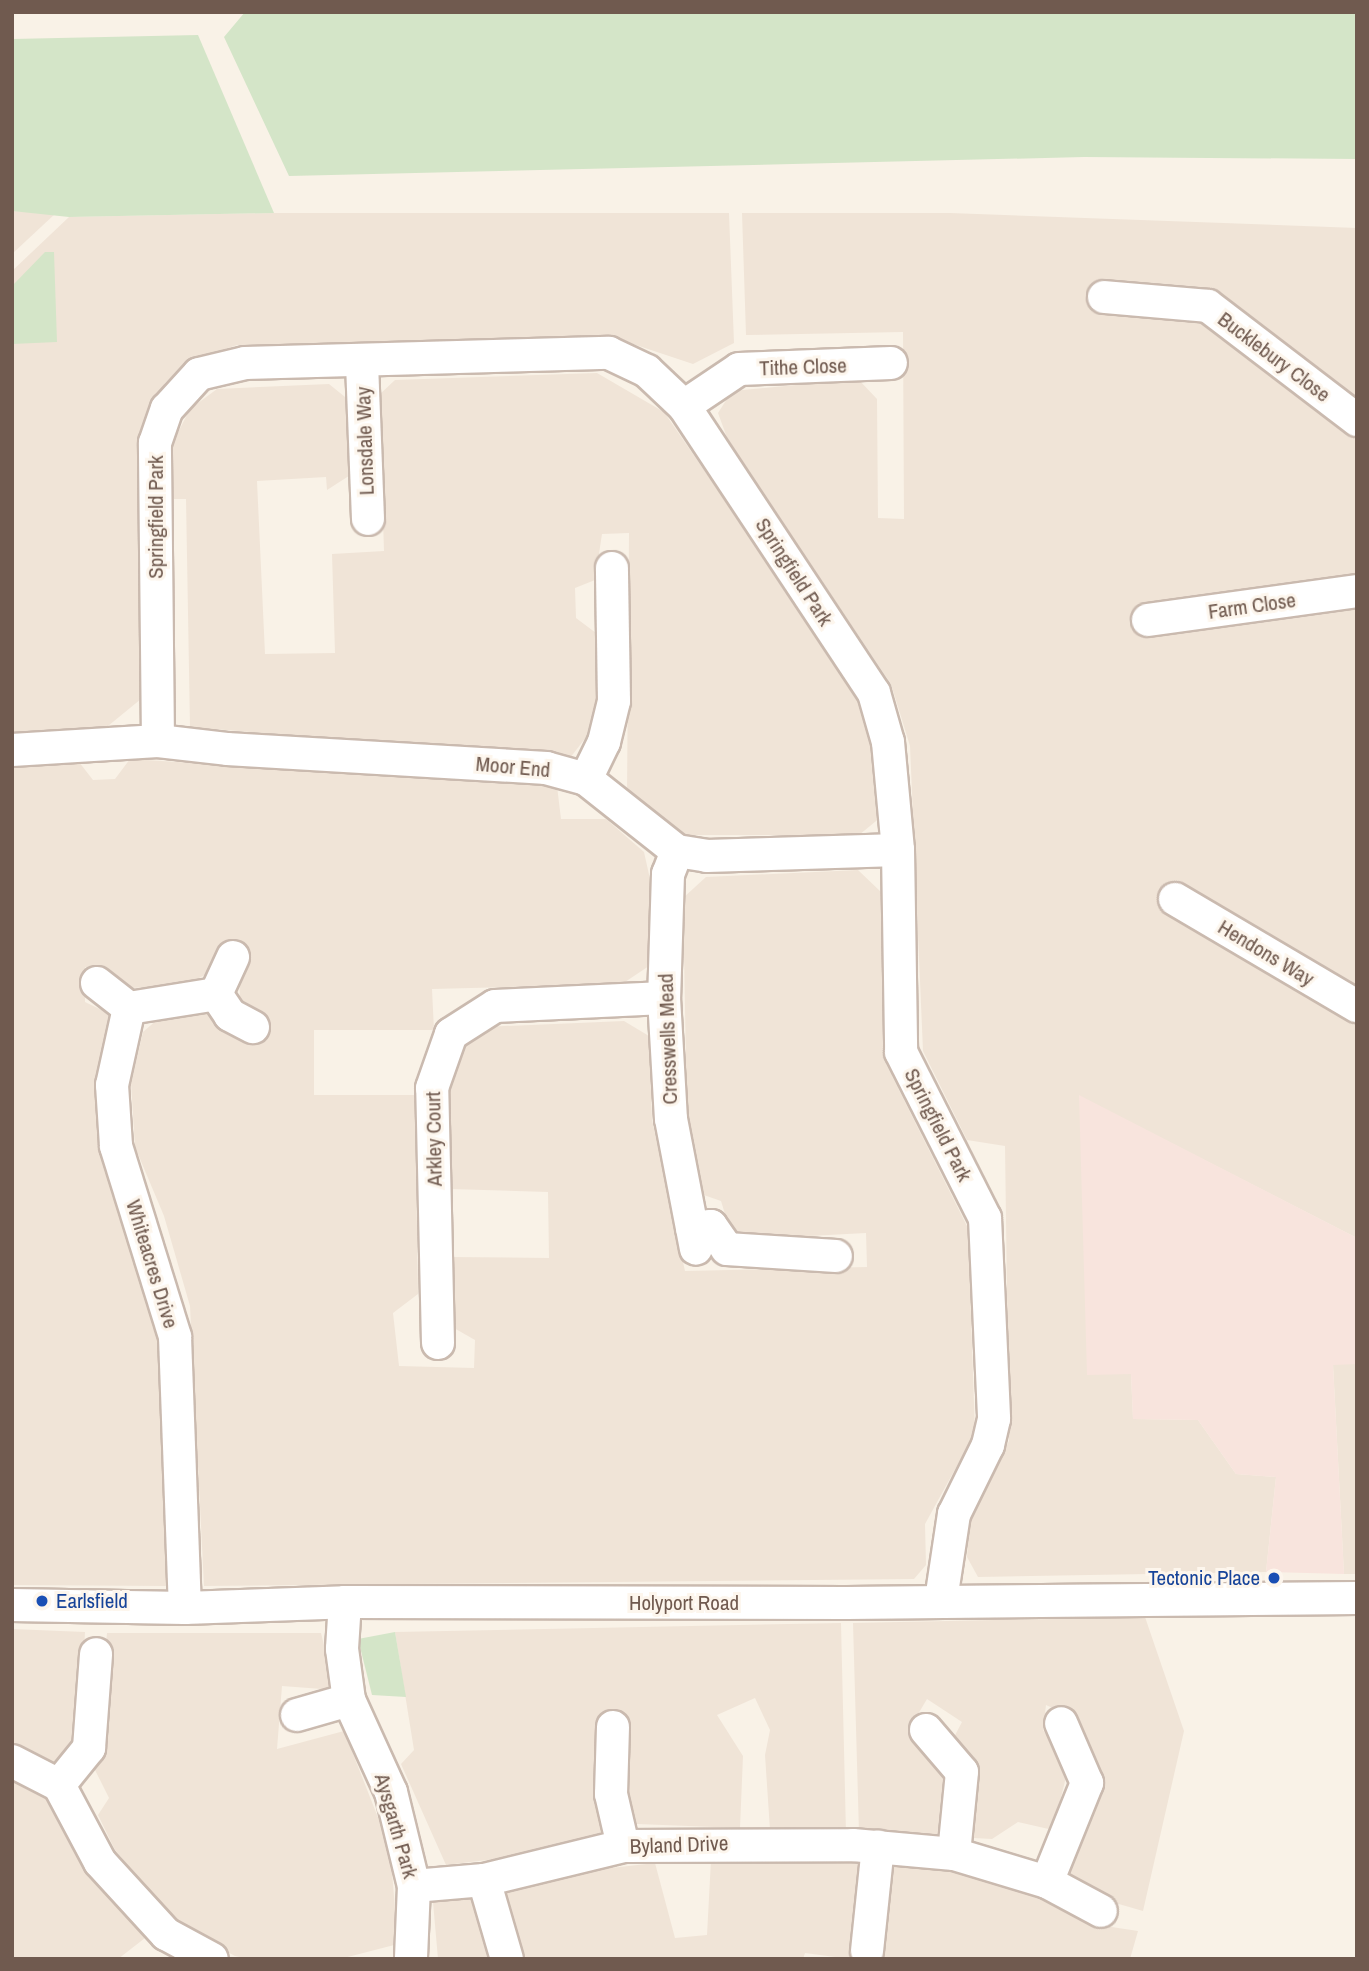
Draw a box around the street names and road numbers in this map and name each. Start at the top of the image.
street label: Bucklebury Close [1213,307,1335,407]
street label: Tithe Close [759,353,847,381]
street label: Lonsdale Way [351,386,379,496]
street label: Springfield Park [143,455,169,579]
street label: Springfield Park [750,513,838,631]
street label: Farm Close [1207,587,1297,625]
street label: Moor End [475,751,551,783]
street label: Hendons Way [1213,915,1319,991]
street label: Cresswells Mead [653,973,683,1105]
street label: Springfield Park [899,1064,977,1186]
street label: Arkley Court [421,1091,447,1187]
street label: Whiteacres Drive [121,1197,183,1331]
street label: Holyport Road [629,1590,739,1616]
street label: Aysgarth Park [369,1771,423,1881]
street label: Byland Drive [629,1831,729,1859]

